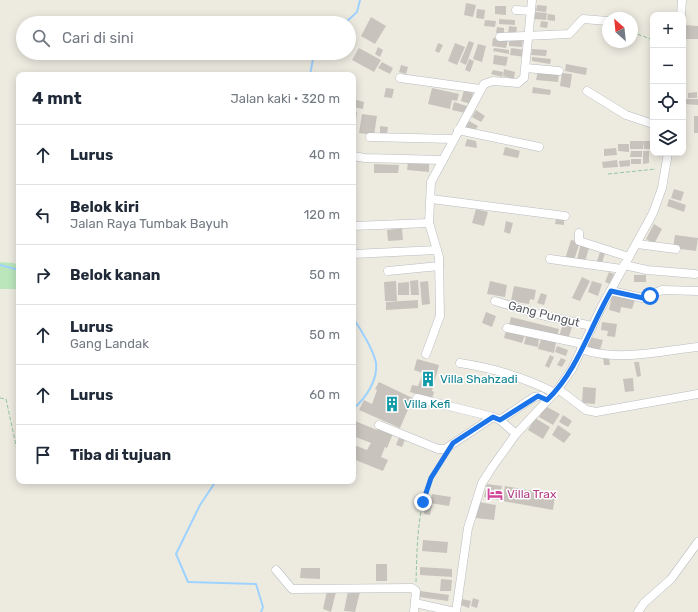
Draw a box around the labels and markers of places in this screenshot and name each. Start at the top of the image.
building icon: Villa Shahzadi [419,370,437,388]
place label: Villa Shahzadi [440,372,518,386]
building icon: Villa Kefi [383,395,401,413]
place label: Villa Kefi [404,397,450,411]
hotel icon: Villa Trax [486,485,504,503]
place label: Villa Trax [507,487,557,501]

